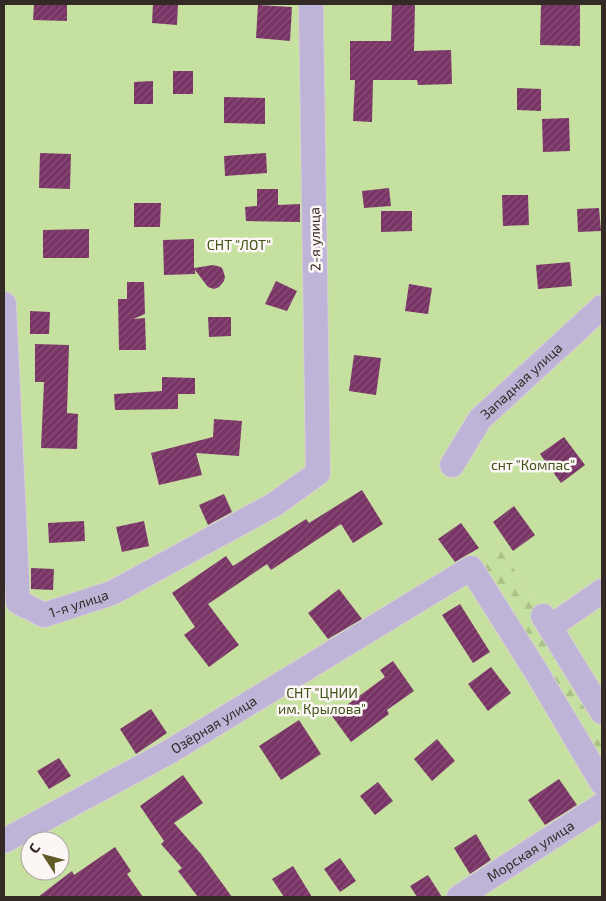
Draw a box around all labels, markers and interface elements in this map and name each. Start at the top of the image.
street label: 2-я улица [305,207,324,271]
park label: СНТ "ЛОТ" [207,236,271,253]
street label: Западная улица [477,339,566,422]
park label: снт "Компас" [491,456,575,473]
street label: 1-я улица [47,586,111,621]
park label: СНТ "ЦНИИ им. Крылова" [278,684,366,717]
street label: Озёрная улица [167,692,260,757]
street label: Морская улица [483,816,577,885]
north arrow [20,831,70,881]
text: С [25,840,43,856]

